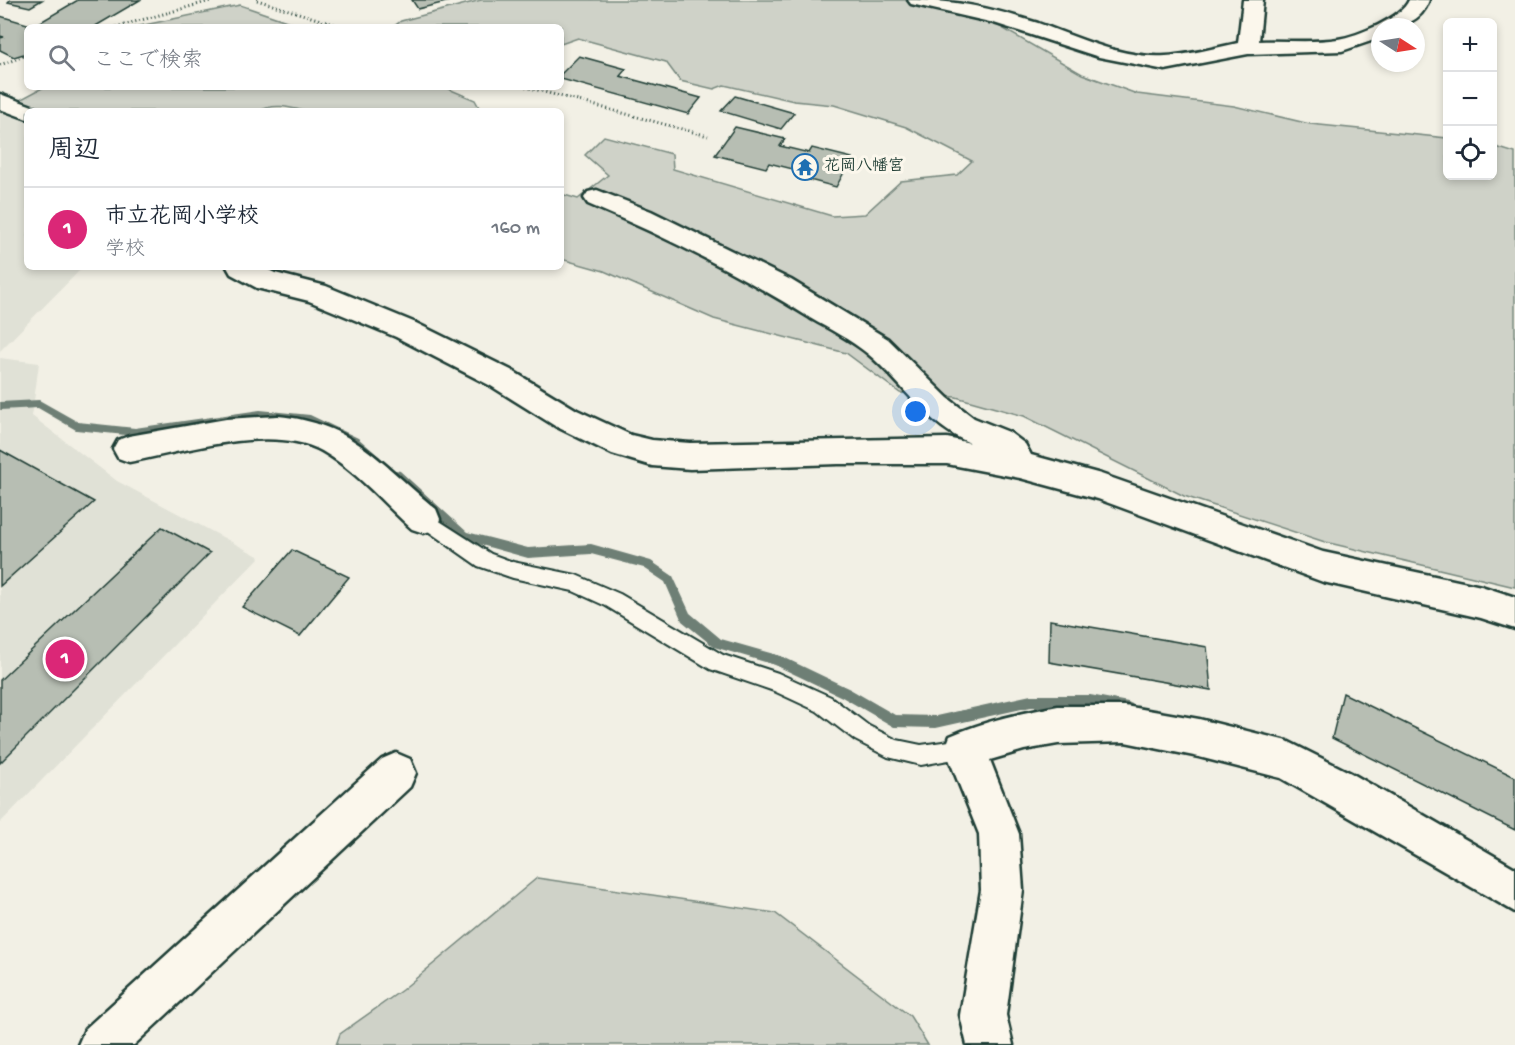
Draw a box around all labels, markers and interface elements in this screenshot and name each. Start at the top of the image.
north arrow [1371,18,1425,72]
map controls [1443,18,1497,180]
button: + [1443,18,1497,72]
search box [24,24,564,90]
icon: search [45,41,78,74]
text: ここで検索 [93,49,203,75]
button: − [1443,72,1497,126]
button: locate [1443,126,1497,180]
text: 周辺 [48,137,100,168]
temple icon: 花岡八幡宮 [790,152,820,182]
place label: 花岡八幡宮 [824,156,904,177]
text: 市立花岡小学校 [105,205,259,231]
text: 1 [63,218,72,241]
text: 160 m [491,218,540,241]
text: 学校 [105,239,145,262]
your location [901,397,930,426]
pin: 1 [46,636,84,682]

